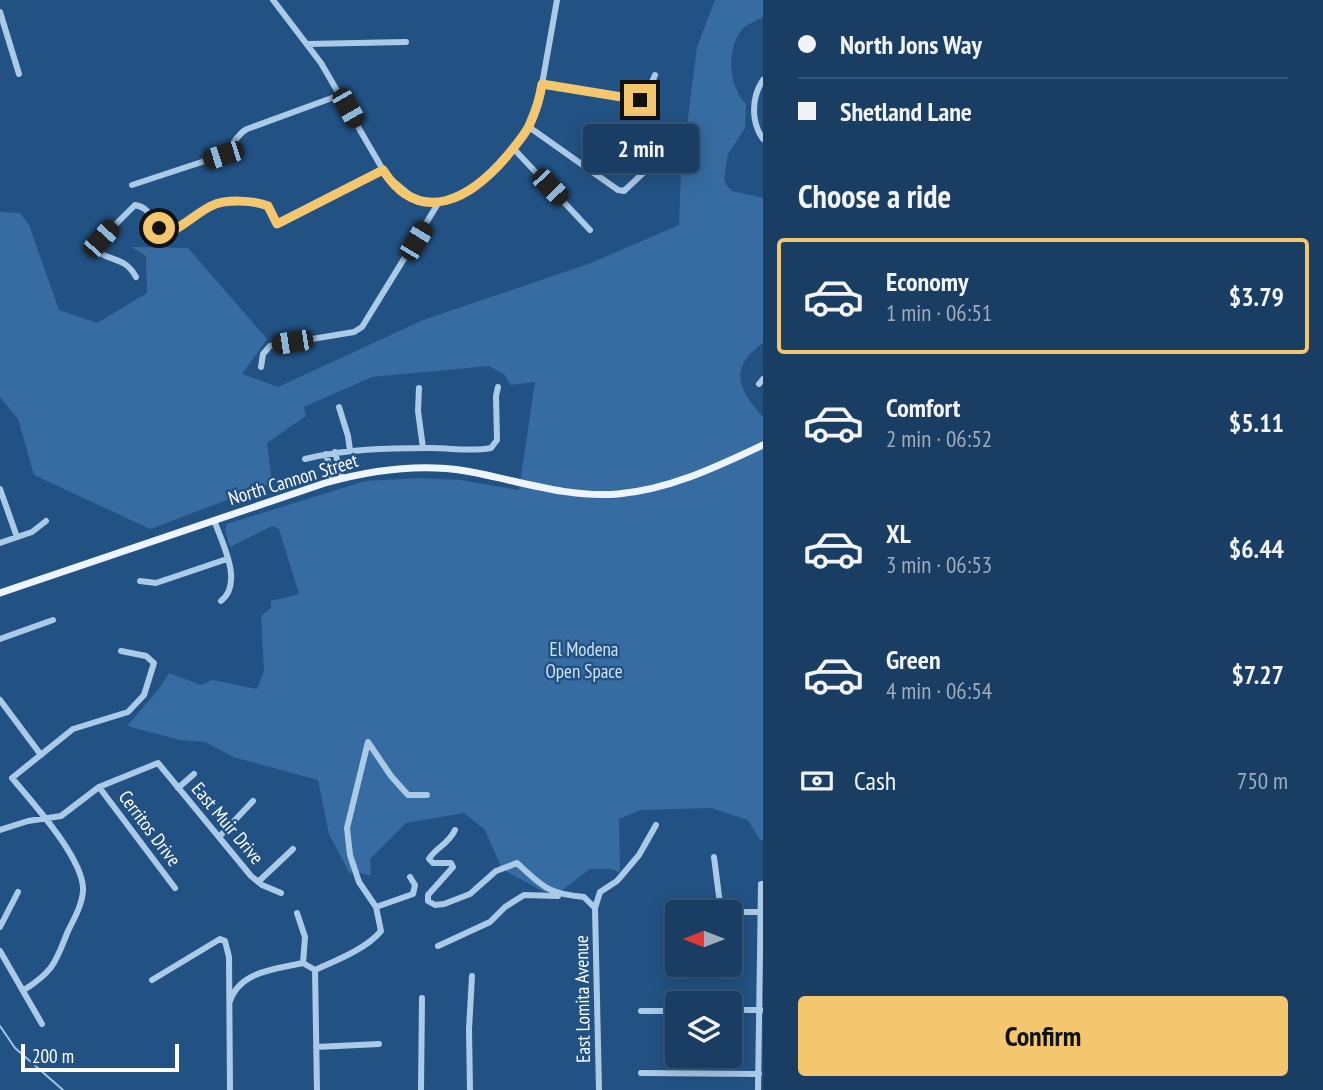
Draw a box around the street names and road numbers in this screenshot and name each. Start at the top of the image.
street label: North Cannon Street [225,448,361,510]
street label: East Muir Drive [187,777,269,869]
street label: Cerritos Drive [114,785,186,871]
street label: East Lomita Avenue [569,935,595,1063]

